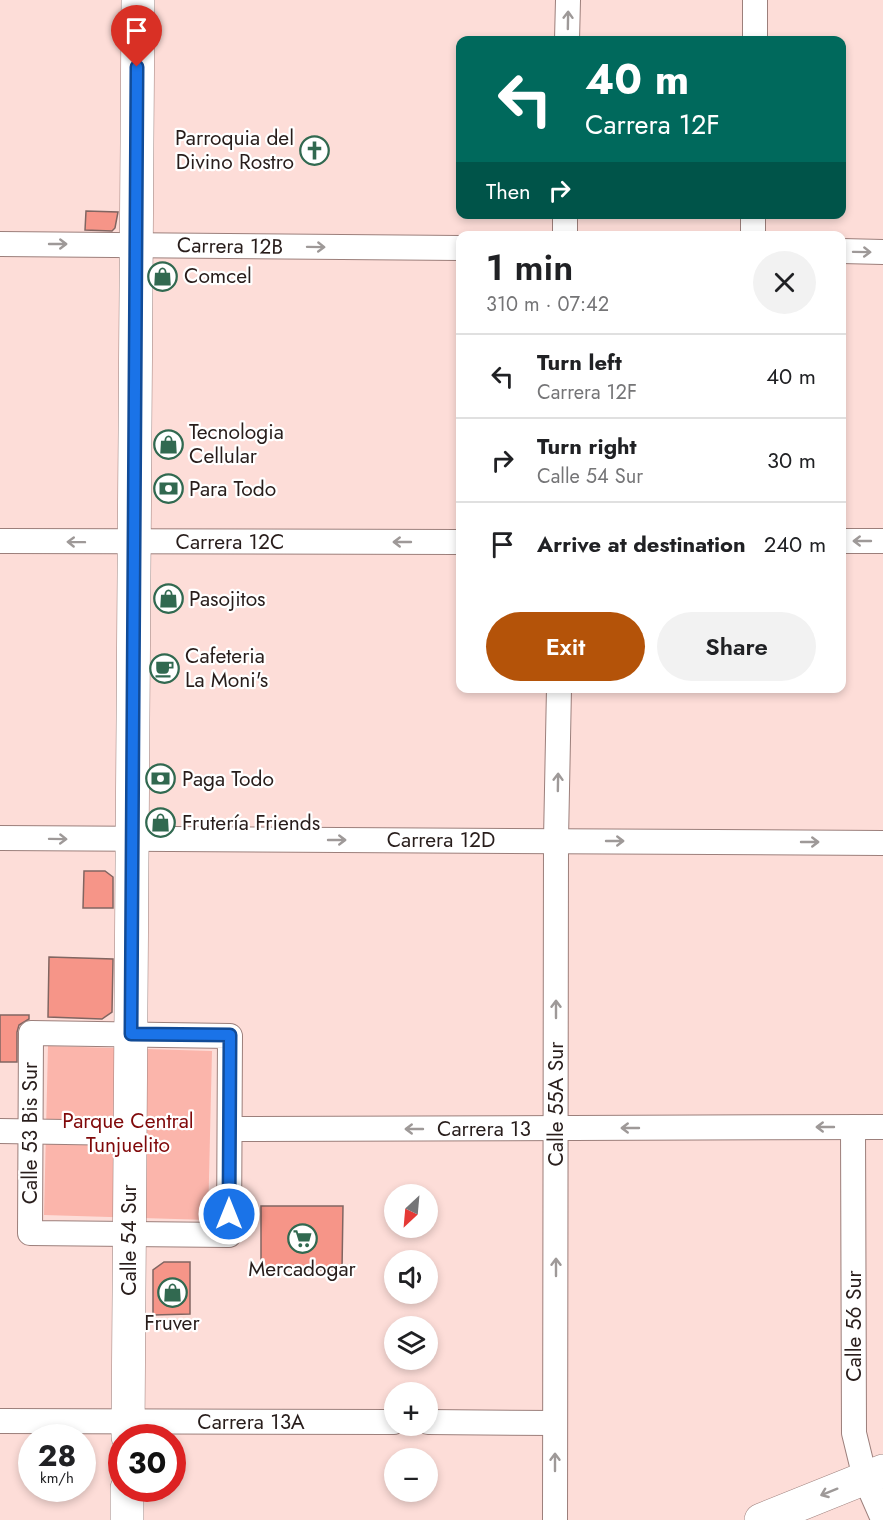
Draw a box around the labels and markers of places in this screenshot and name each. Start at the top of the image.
pin [111,5,162,67]
place label: Parroquia del Divino Rostro [175,123,294,177]
church icon: Parroquia del Divino Rostro [299,134,331,166]
shop icon: Comcel [147,260,179,292]
place label: Comcel [184,261,252,291]
place label: Tecnologia Cellular [189,417,284,471]
shop icon: Tecnologia Cellular [152,428,184,460]
bank icon: Para Todo [152,473,184,505]
place label: Para Todo [189,474,276,504]
shop icon: Pasojitos [152,583,184,615]
place label: Pasojitos [189,584,266,614]
place label: Cafeteria La Moni's [185,641,268,695]
cafe icon: Cafeteria La Moni's [148,652,180,684]
bank icon: Paga Todo [145,763,177,795]
place label: Paga Todo [182,764,274,794]
shop icon: Frutería Friends [145,807,177,839]
place label: Frutería Friends [182,808,320,838]
supermarket icon: Mercadogar [286,1222,318,1254]
place label: Mercadogar [248,1254,357,1284]
shop icon: Fruver [156,1276,188,1308]
place label: Fruver [144,1308,200,1338]

